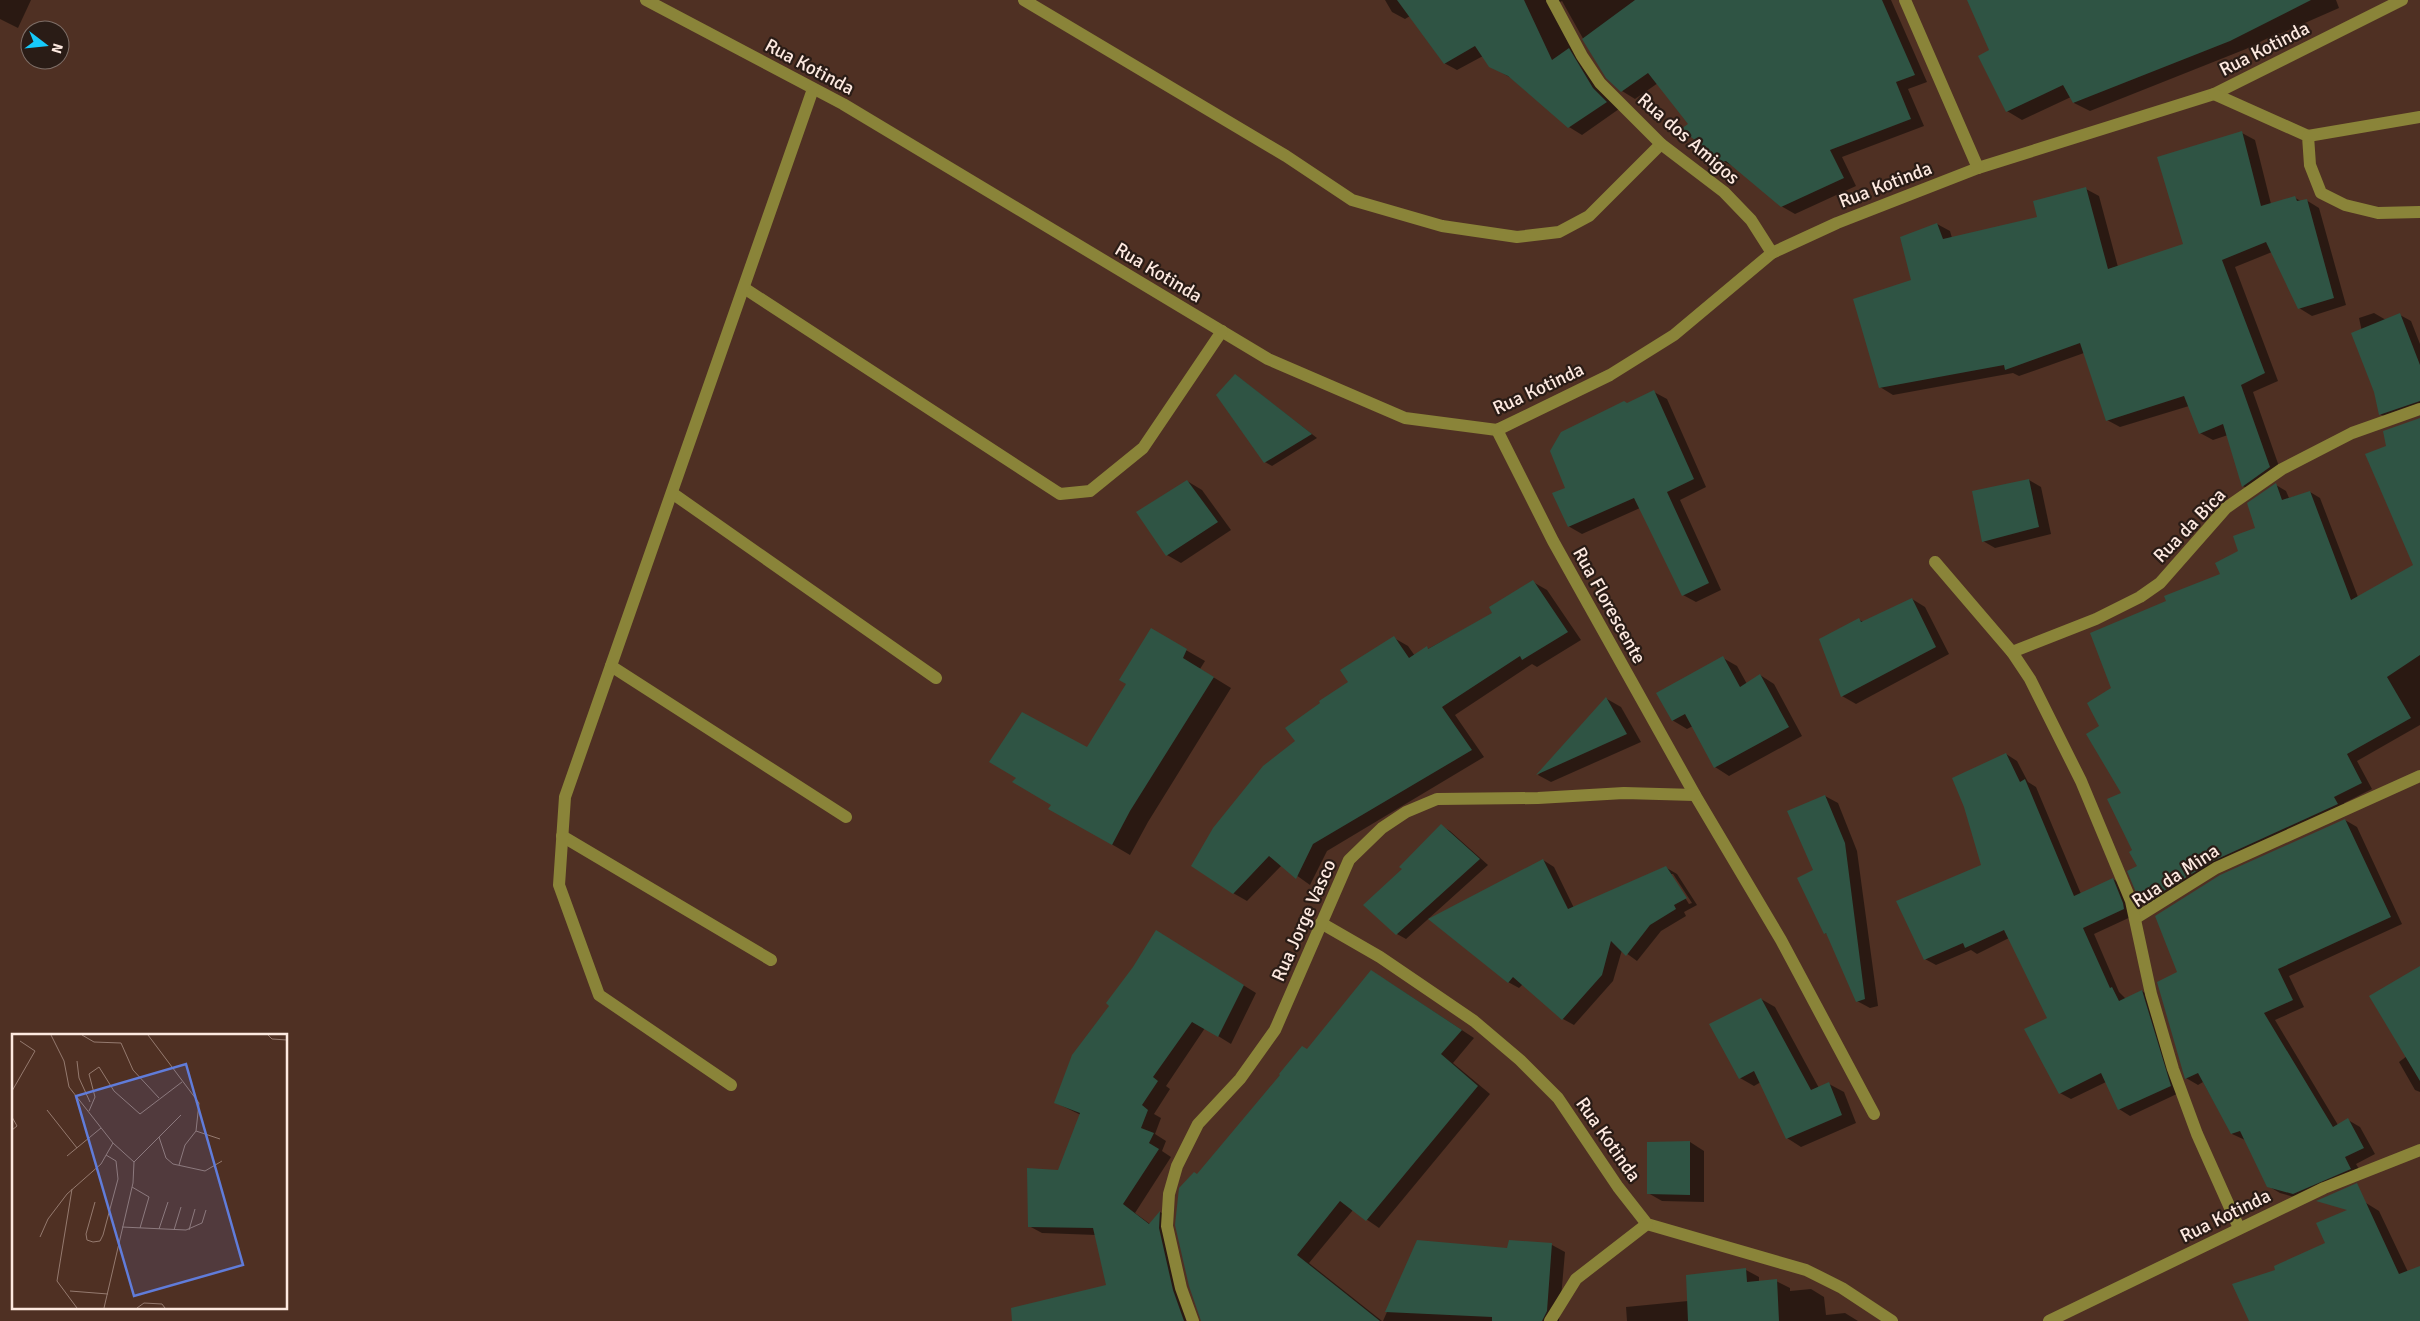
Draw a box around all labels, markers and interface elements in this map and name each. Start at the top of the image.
street label: Rua Kotinda [2215,16,2314,82]
north arrow [20,20,70,70]
street label: Rua Kotinda [761,33,858,100]
text: N [48,41,67,55]
street label: Rua dos Amigos [1632,88,1744,190]
street label: Rua Kotinda [1835,156,1935,214]
street label: Rua Kotinda [1110,237,1207,308]
street label: Rua Kotinda [1489,357,1588,420]
street label: Rua da Bica [2148,483,2231,568]
street label: Rua Florescente [1567,543,1651,668]
street label: Rua da Mina [2127,839,2224,913]
street label: Rua Jorge Vasco [1266,856,1342,985]
inset map [12,1034,288,1308]
street label: Rua Kotinda [1570,1093,1646,1187]
street label: Rua Kotinda [2176,1184,2275,1248]

